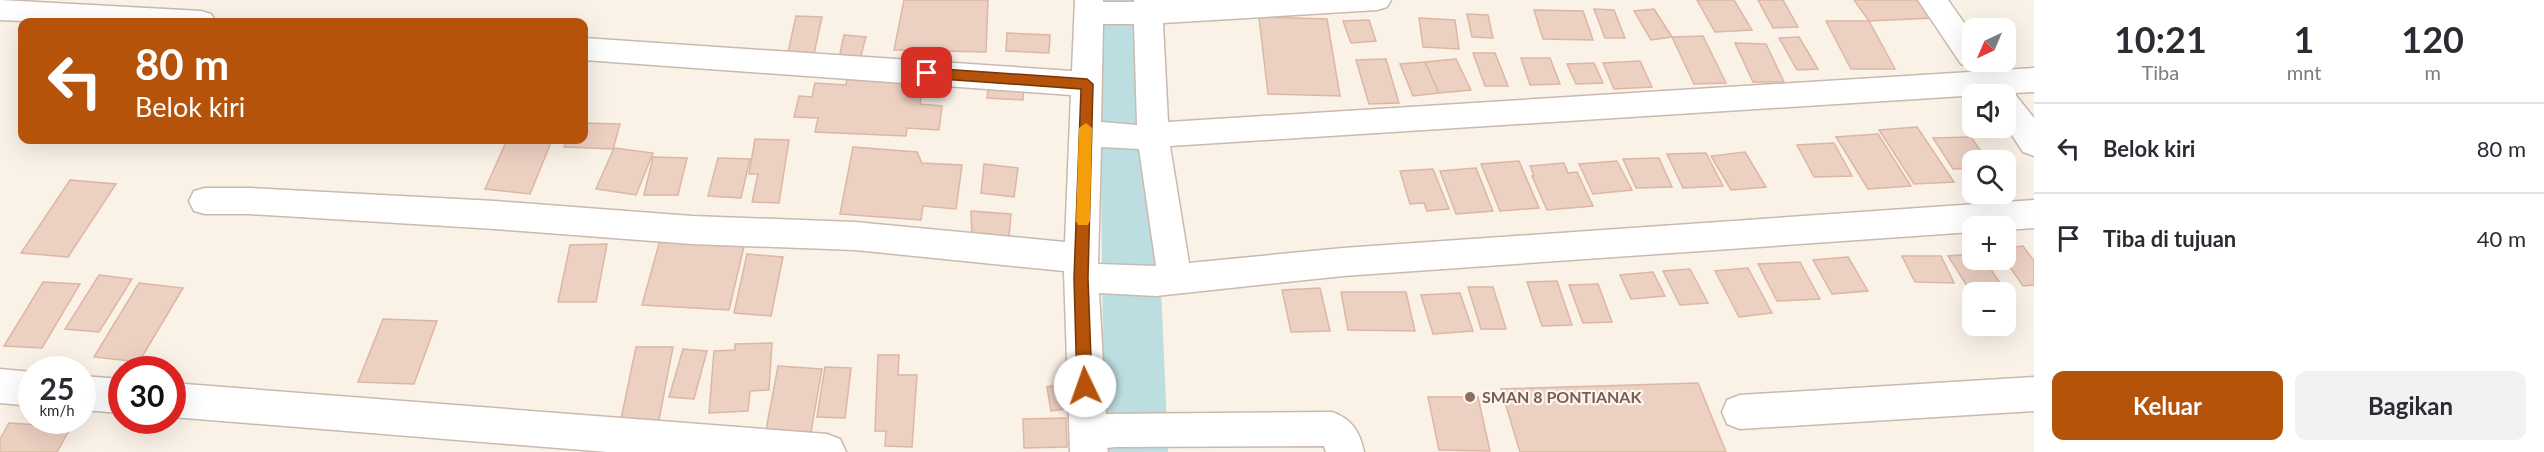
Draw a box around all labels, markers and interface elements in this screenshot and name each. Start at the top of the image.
text: 10:21 [2114,17,2207,61]
text: 1 [2294,17,2315,61]
text: 120 [2401,17,2464,61]
north arrow [1962,18,2016,72]
map controls [1962,18,2016,336]
text: 80 m [135,39,229,89]
icon: left [36,42,114,120]
pin [901,47,952,98]
icon: arrive [910,56,943,89]
text: Tiba [2142,60,2179,84]
text: mnt [2287,60,2321,84]
text: m [2424,60,2441,84]
button: sound [1962,84,2016,138]
text: Belok kiri [135,90,245,123]
icon: left [2052,132,2085,165]
text: Belok kiri [2103,135,2195,162]
text: 80 m [2477,135,2526,162]
button: search [1962,150,2016,204]
button: + [1962,216,2016,270]
icon: arrive [2052,222,2085,255]
text: Tiba di tujuan [2103,225,2236,252]
text: 40 m [2477,225,2526,252]
button: − [1962,282,2016,336]
position arrow [1053,354,1117,418]
speed limit sign: 30 [108,356,186,434]
text: 25 [40,370,74,406]
button: Keluar [2052,371,2283,440]
button: Bagikan [2295,371,2526,440]
place label: SMAN 8 PONTIANAK [1482,387,1642,406]
marker: SMAN 8 PONTIANAK [1463,390,1477,404]
text: km/h [39,401,75,419]

